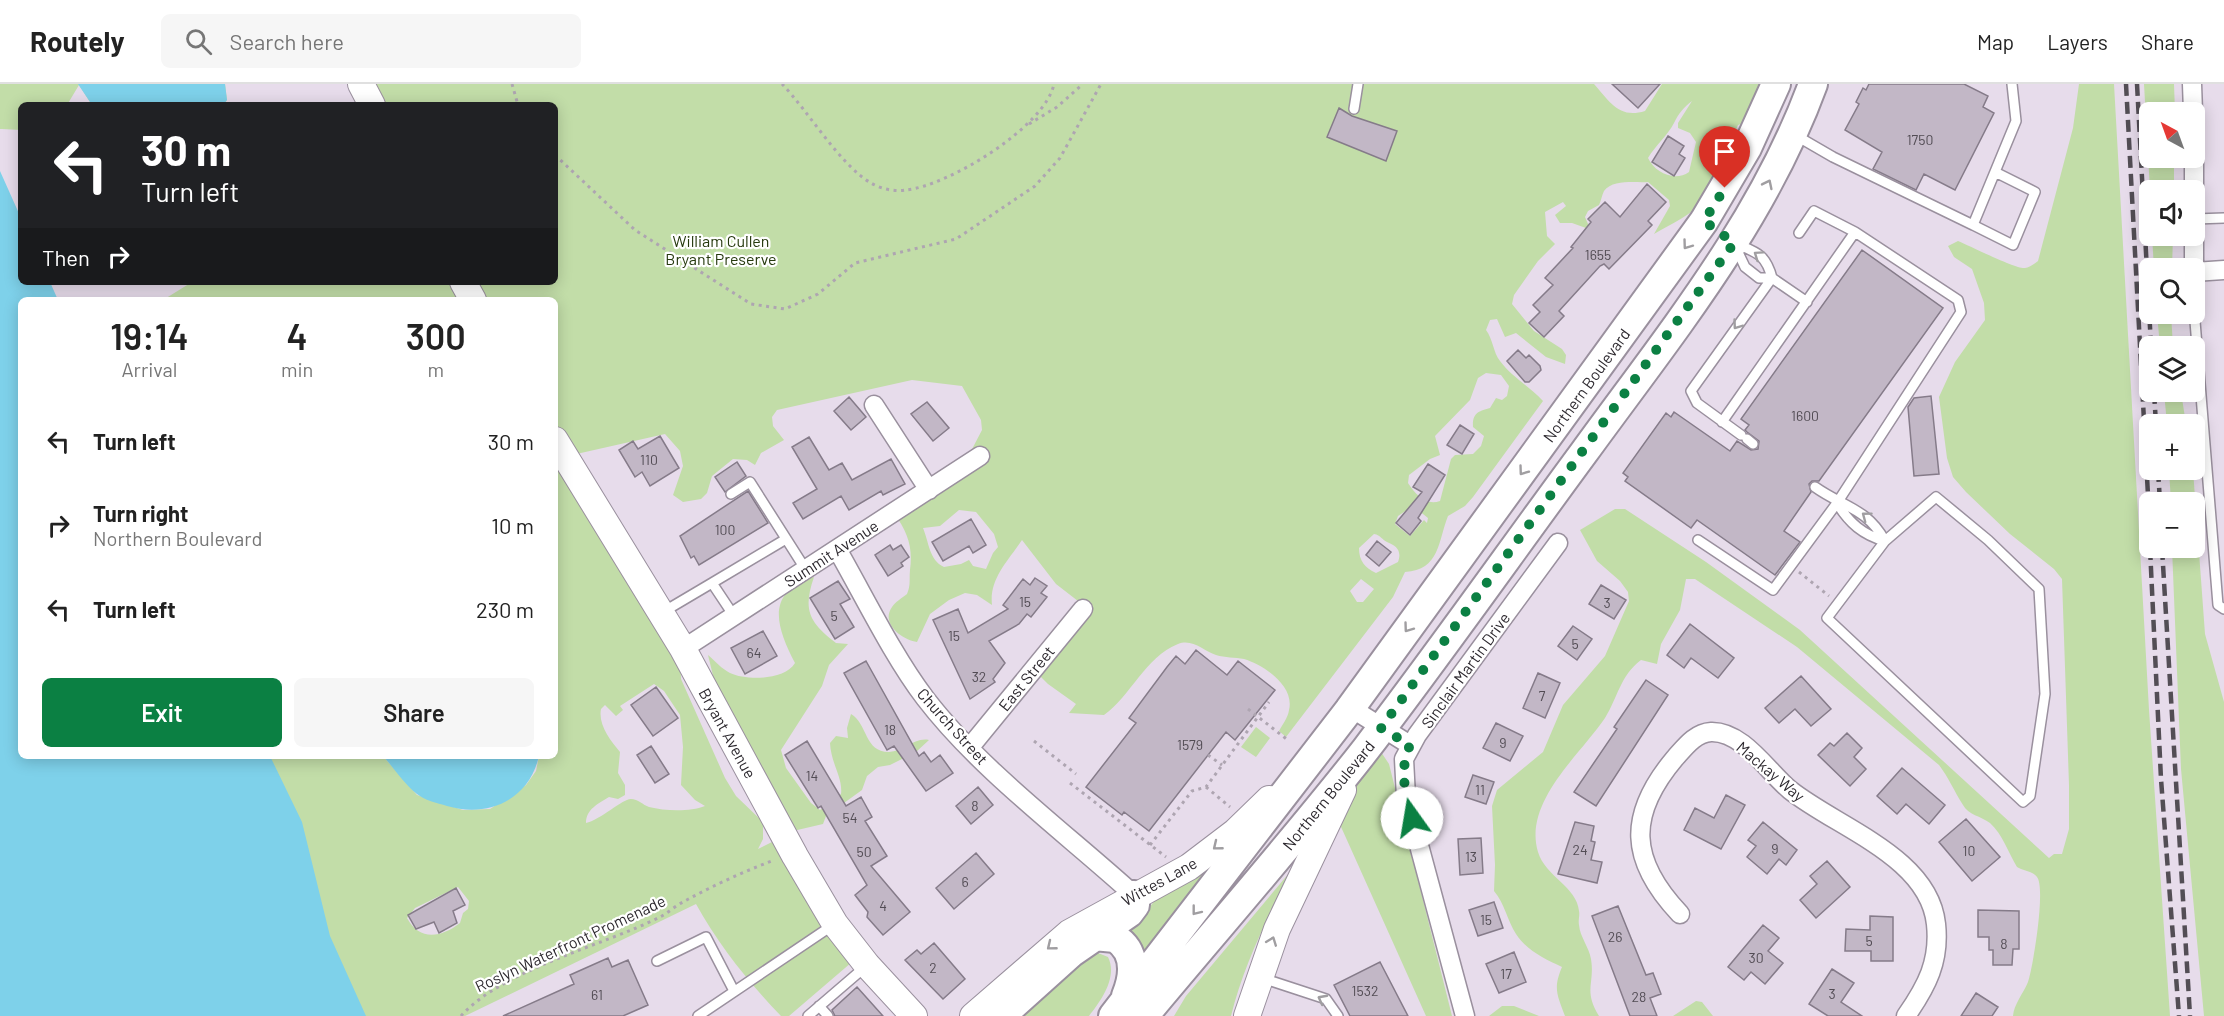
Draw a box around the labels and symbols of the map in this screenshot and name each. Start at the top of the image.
north arrow [2139,102,2205,168]
pin [1699,126,1750,188]
house number: 1750 [1907,131,1933,148]
one-way arrow [1761,180,1773,191]
park label: William Cullen Bryant Preserve [665,231,777,268]
one-way arrow [1683,238,1694,249]
house number: 1655 [1585,246,1611,263]
one-way arrow [1754,251,1765,262]
one-way arrow [1733,318,1744,329]
street label: Northern Boulevard [1538,325,1634,445]
house number: 1600 [1791,407,1819,424]
house number: 110 [640,451,658,468]
one-way arrow [1520,464,1531,475]
one-way arrow [1861,513,1872,524]
street label: Summit Avenue [780,516,882,590]
house number: 100 [715,521,735,538]
house number: 15 [1019,593,1031,610]
house number: 3 [1603,594,1611,611]
house number: 5 [830,607,838,624]
street label: Sinclair Martin Drive [1417,608,1513,732]
one-way arrow [1405,622,1416,633]
house number: 15 [948,627,960,644]
house number: 5 [1571,635,1579,652]
street label: East Street [994,642,1058,714]
house number: 64 [747,644,761,661]
house number: 32 [972,668,986,685]
street label: Church Street [914,684,992,768]
street label: Bryant Avenue [695,685,761,781]
house number: 7 [1539,687,1546,704]
house number: 18 [884,721,896,738]
house number: 9 [1499,734,1507,751]
house number: 1579 [1177,736,1203,753]
street label: Northern Boulevard [1278,736,1378,854]
street label: Mackay Way [1733,737,1809,805]
house number: 14 [806,767,818,784]
house number: 11 [1475,781,1485,798]
position arrow [1380,786,1444,850]
house number: 8 [971,797,979,814]
house number: 54 [843,809,857,826]
one-way arrow [1213,838,1224,849]
house number: 9 [1771,840,1779,857]
house number: 24 [1572,841,1588,858]
house number: 10 [1963,842,1975,859]
house number: 50 [856,843,872,860]
house number: 13 [1465,848,1477,865]
street label: Wittes Lane [1118,853,1200,909]
house number: 6 [961,873,969,890]
street label: Roslyn Waterfront Promenade [472,890,668,996]
house number: 4 [879,897,887,914]
one-way arrow [1192,904,1203,915]
house number: 15 [1480,911,1492,928]
house number: 26 [1608,928,1622,945]
house number: 5 [1865,932,1873,949]
house number: 8 [2000,935,2008,952]
one-way arrow [1265,936,1277,947]
one-way arrow [1047,939,1058,950]
house number: 30 [1748,949,1764,966]
house number: 2 [929,959,937,976]
house number: 17 [1500,965,1512,982]
house number: 1532 [1352,982,1378,999]
house number: 3 [1828,985,1836,1002]
house number: 61 [591,986,603,1003]
house number: 28 [1632,988,1646,1005]
one-way arrow [1317,995,1328,1007]

